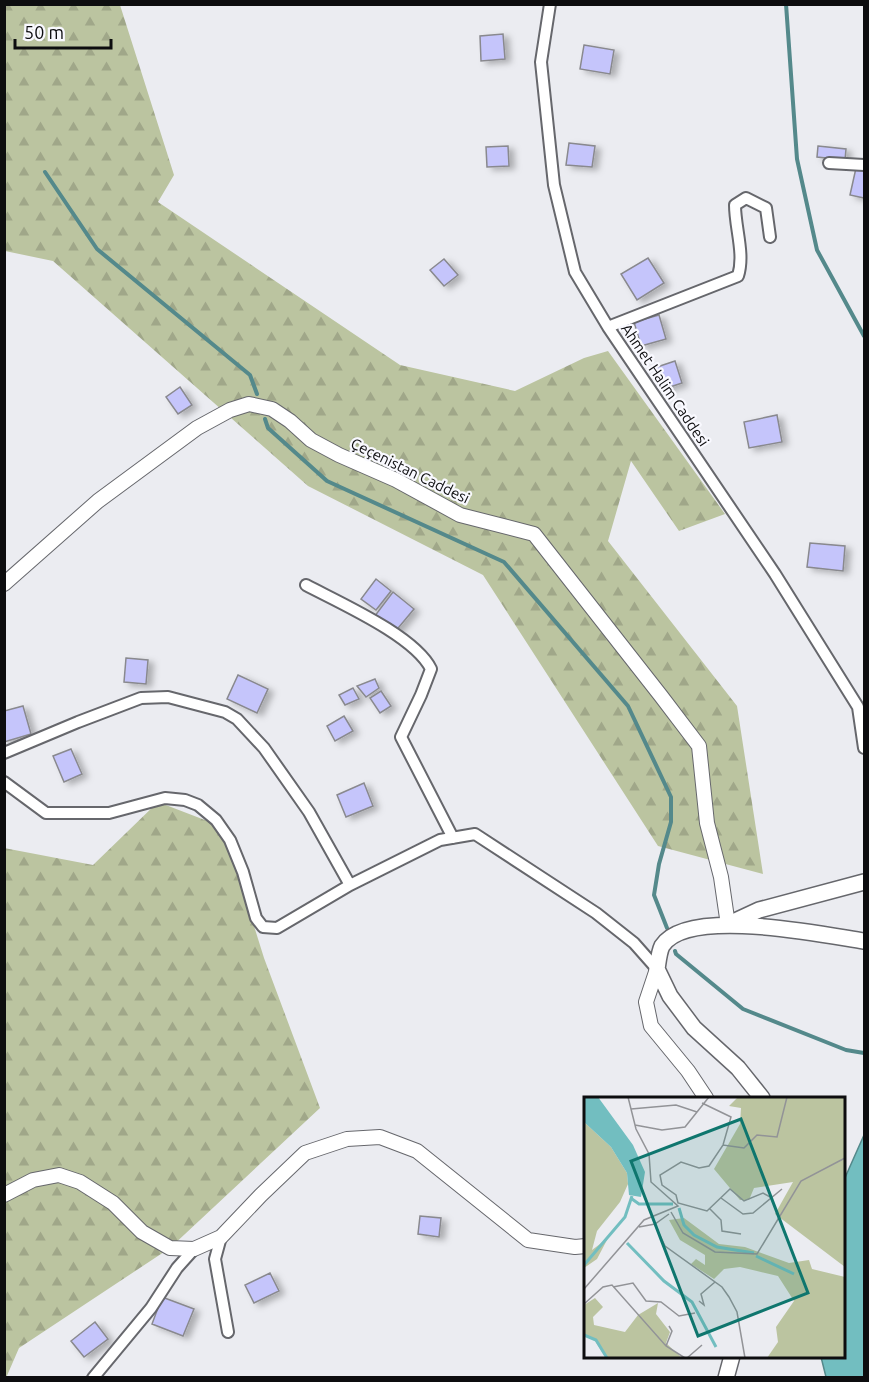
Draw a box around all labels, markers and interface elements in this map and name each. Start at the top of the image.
scale bar [15,12,111,50]
text: 50 m [24,22,64,42]
street label: Ahmet Halim Caddesi [618,320,713,449]
street label: Çeçenistan Caddesi [348,434,472,507]
inset map [584,1097,845,1358]

